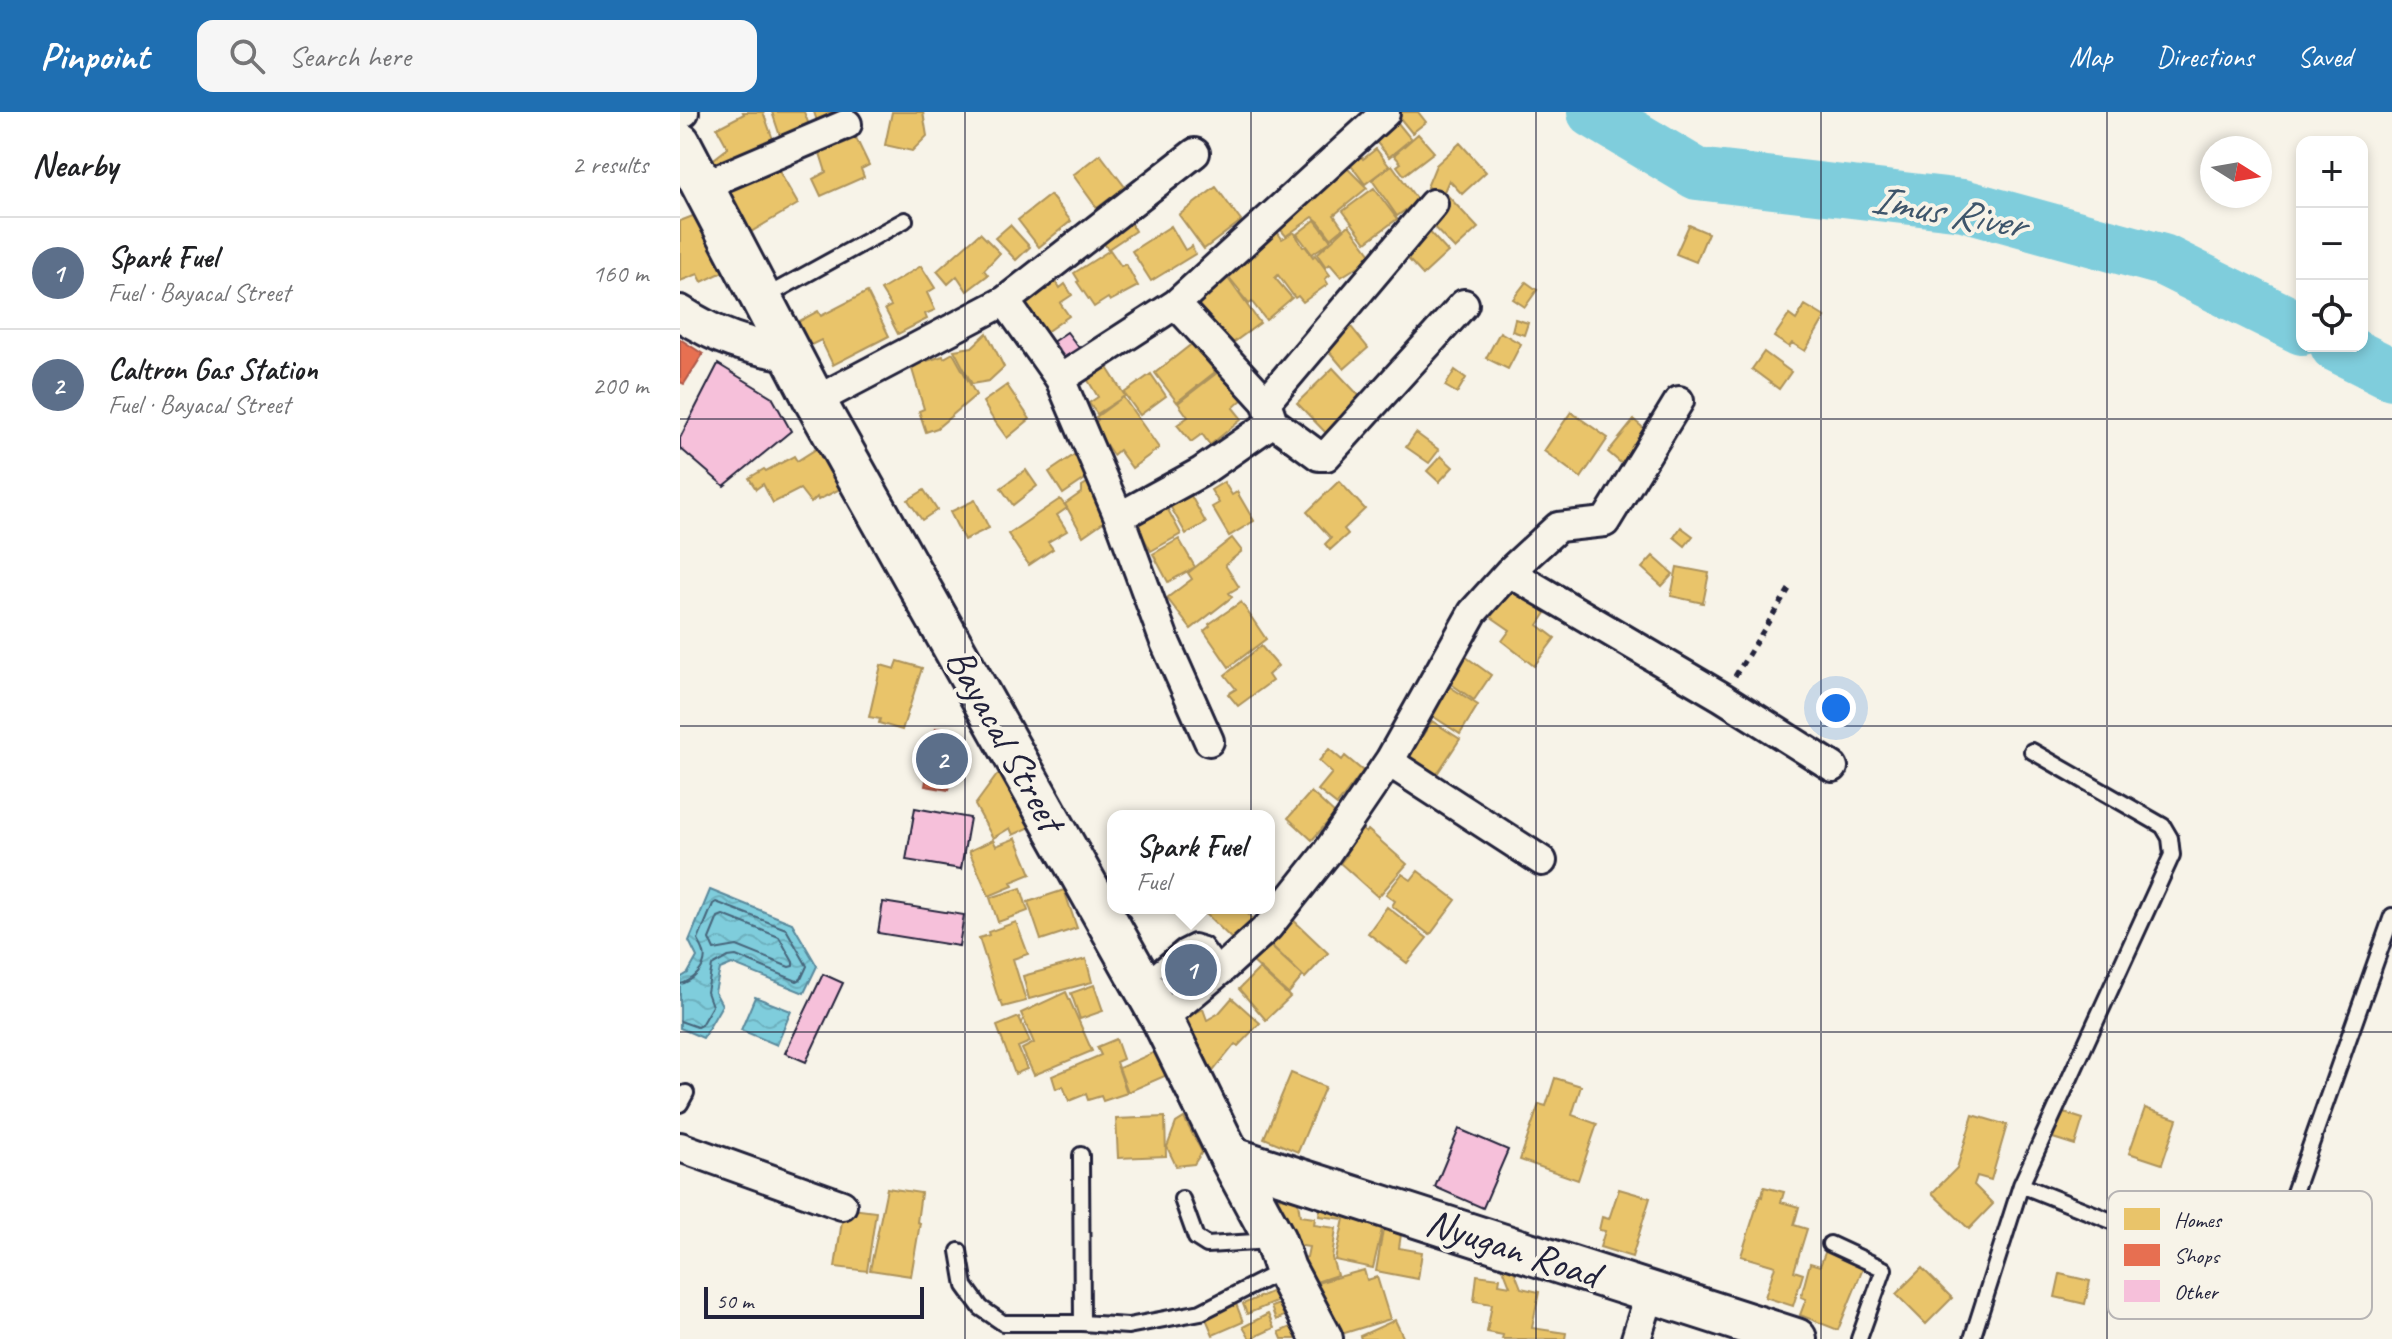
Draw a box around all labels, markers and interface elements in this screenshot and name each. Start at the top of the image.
search box [197,20,757,92]
text: Pinpoint [40,33,149,80]
icon: search [225,34,269,78]
text: Search here [289,37,411,75]
text: Map [2069,39,2112,74]
text: Directions [2156,39,2254,74]
text: Saved [2298,39,2352,74]
north arrow [2200,136,2272,208]
map controls [2296,136,2368,352]
button: + [2296,136,2368,208]
text: Nearby [32,143,118,186]
text: 2 results [572,148,648,181]
water label: Imus River [1868,172,2036,252]
button: − [2296,208,2368,280]
text: Spark Fuel [108,238,218,276]
text: 1 [52,257,64,290]
text: 160 m [592,257,648,290]
text: Fuel · Bayacal Street [108,276,290,309]
button: locate [2296,280,2368,352]
text: Caltron Gas Station [108,350,317,388]
text: 2 [52,369,64,402]
text: 200 m [592,369,648,402]
text: Fuel · Bayacal Street [108,388,290,421]
street label: Bayacal Street [934,639,1079,845]
your location [1816,688,1856,728]
pin: 2 [916,729,968,789]
popup [1107,810,1275,914]
text: Spark Fuel [1136,827,1246,865]
text: Fuel [1136,865,1170,898]
pin: 1 [1165,940,1217,1000]
legend [2108,1191,2372,1319]
street label: Nyugan Road [1420,1197,1611,1301]
text: Homes [2174,1206,2223,1234]
text: Shops [2174,1242,2221,1270]
text: Other [2174,1278,2220,1306]
scale bar [704,1283,924,1319]
text: 50 m [716,1287,753,1315]

